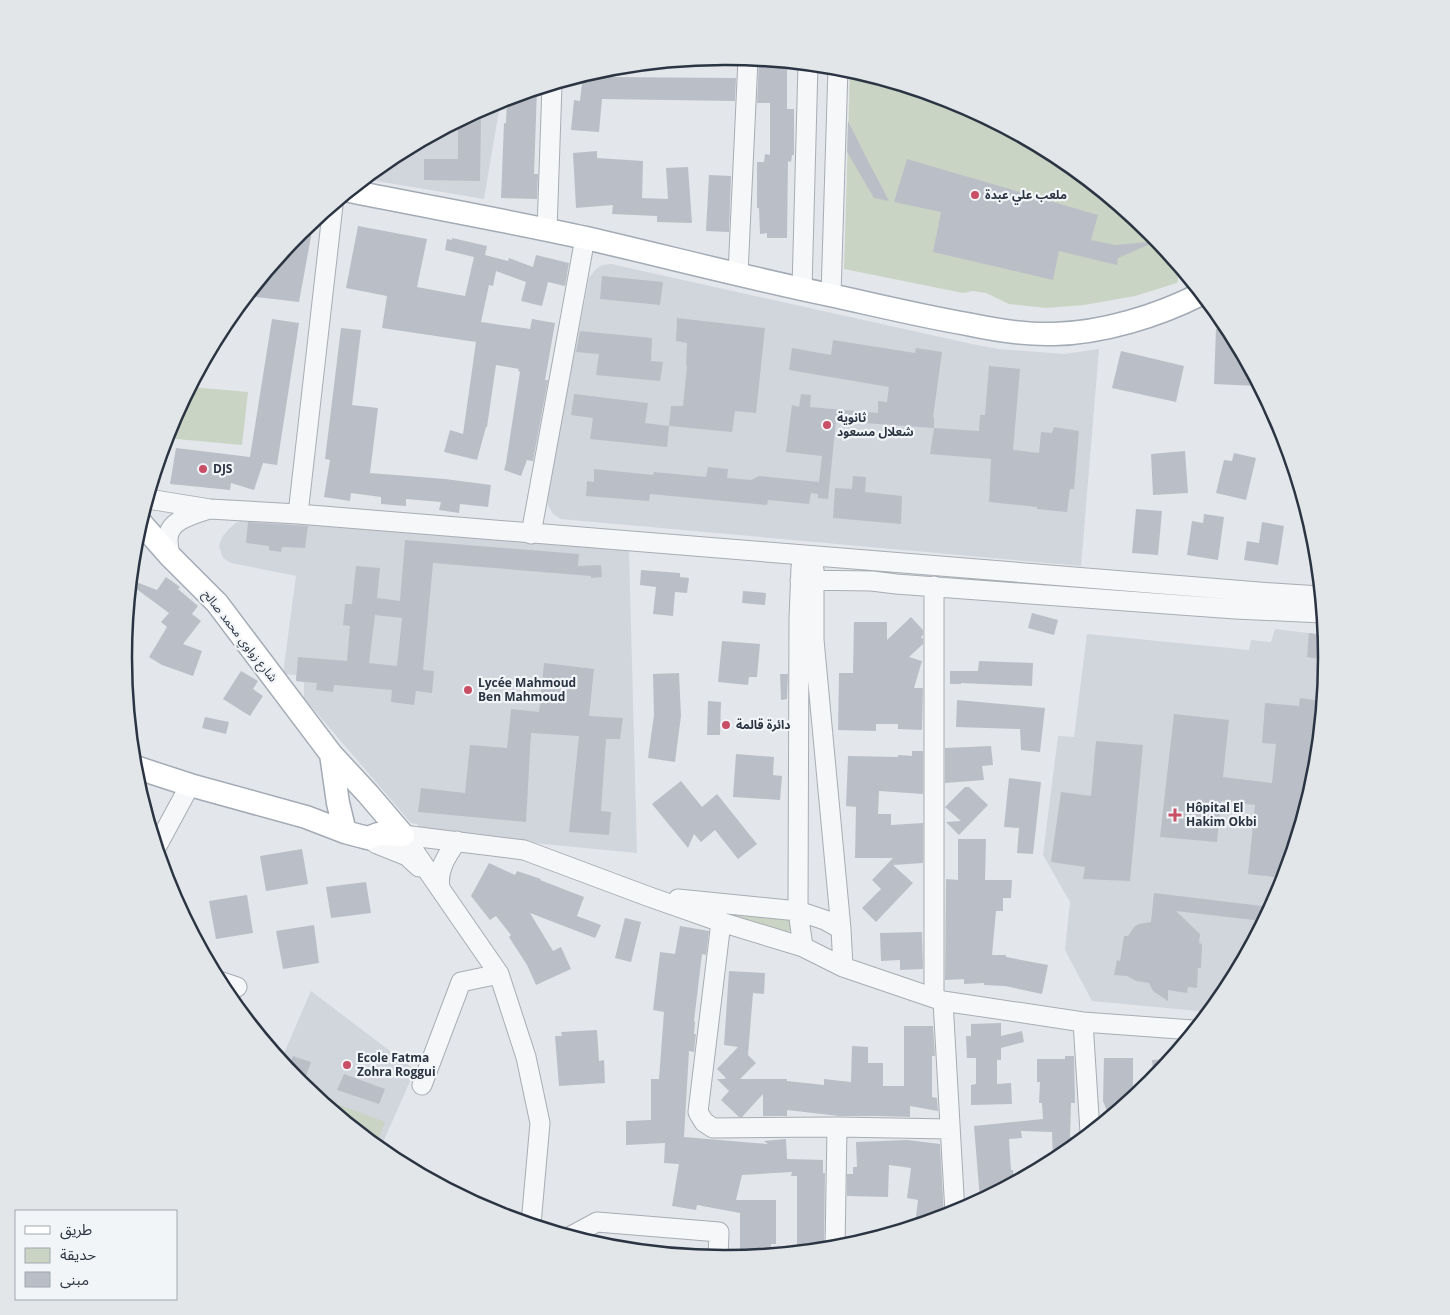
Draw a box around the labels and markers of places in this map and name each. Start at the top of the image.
place label: ملعب علي عبدة [985,186,1067,205]
marker: ملعب علي عبدة [969,189,981,201]
place label: ثانوية شعلال مسعود [837,409,914,440]
marker: ثانوية شعلال مسعود [821,419,833,431]
place label: DJS [213,460,233,477]
marker: DJS [197,463,209,475]
place label: Lycée Mahmoud Ben Mahmoud [478,674,576,705]
marker: Lycée Mahmoud Ben Mahmoud [462,684,474,696]
place label: دائرة قالمة [736,716,791,733]
marker: دائرة قالمة [720,719,732,731]
place label: Hôpital El Hakim Okbi [1186,799,1257,830]
marker: Hôpital El Hakim Okbi [1168,808,1182,822]
place label: Ecole Fatma Zohra Roggui [357,1049,436,1080]
marker: Ecole Fatma Zohra Roggui [341,1059,353,1071]

